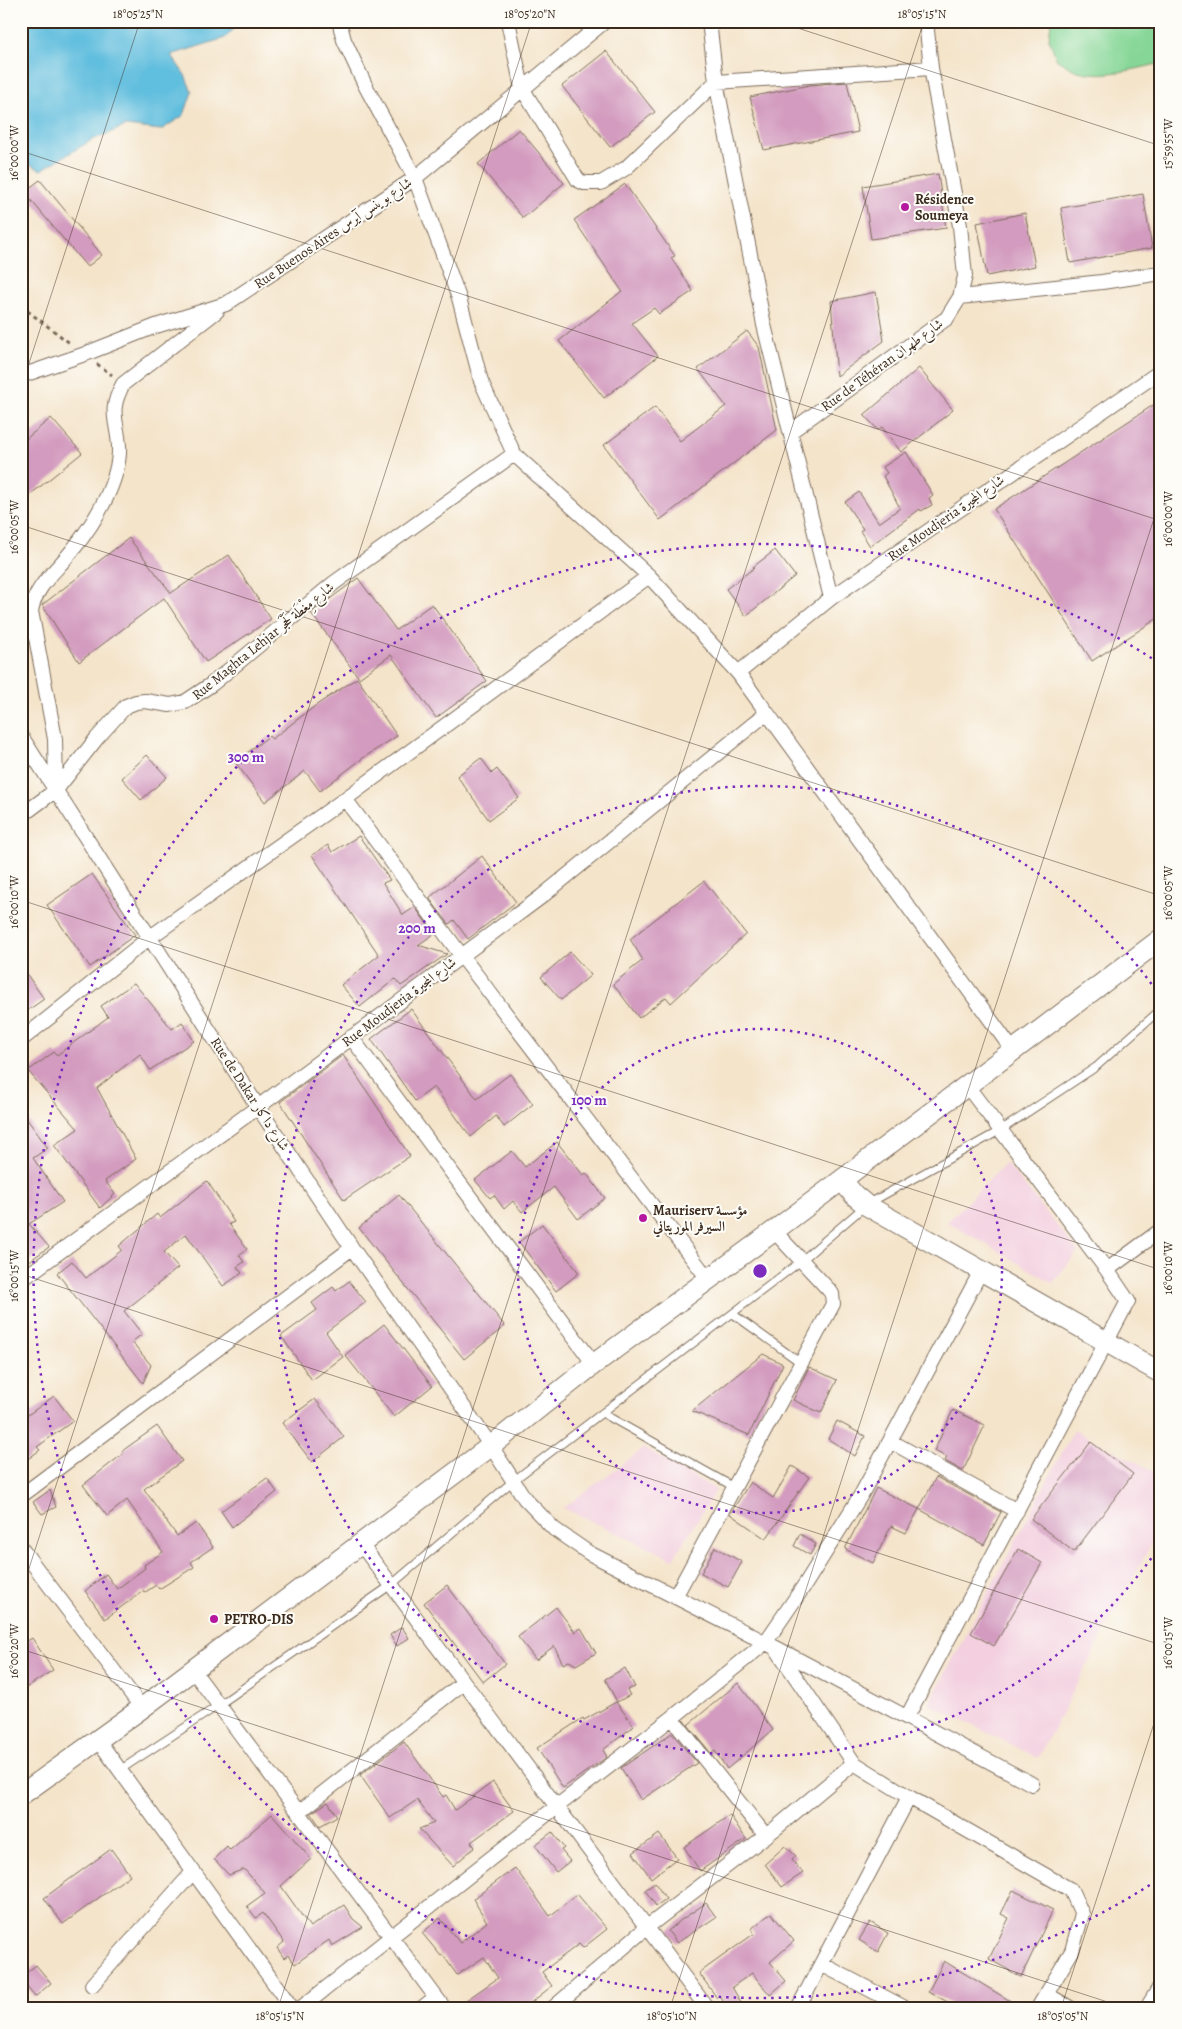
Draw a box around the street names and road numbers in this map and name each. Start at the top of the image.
street label: Rue Buenos Aires شارع بوينس آيرس [250,173,417,295]
street label: Rue de Téhéran شارع طهران [817,314,948,417]
street label: Rue Moudjeria شارع المجيرة [884,470,1009,567]
street label: Rue Maghta Lehjar شارع مِغْطَة لَحْجَر [187,577,339,706]
street label: Rue Moudjeria شارع المجيرة [338,953,461,1053]
street label: Rue de Dakar شارع داكار [204,1034,294,1156]

